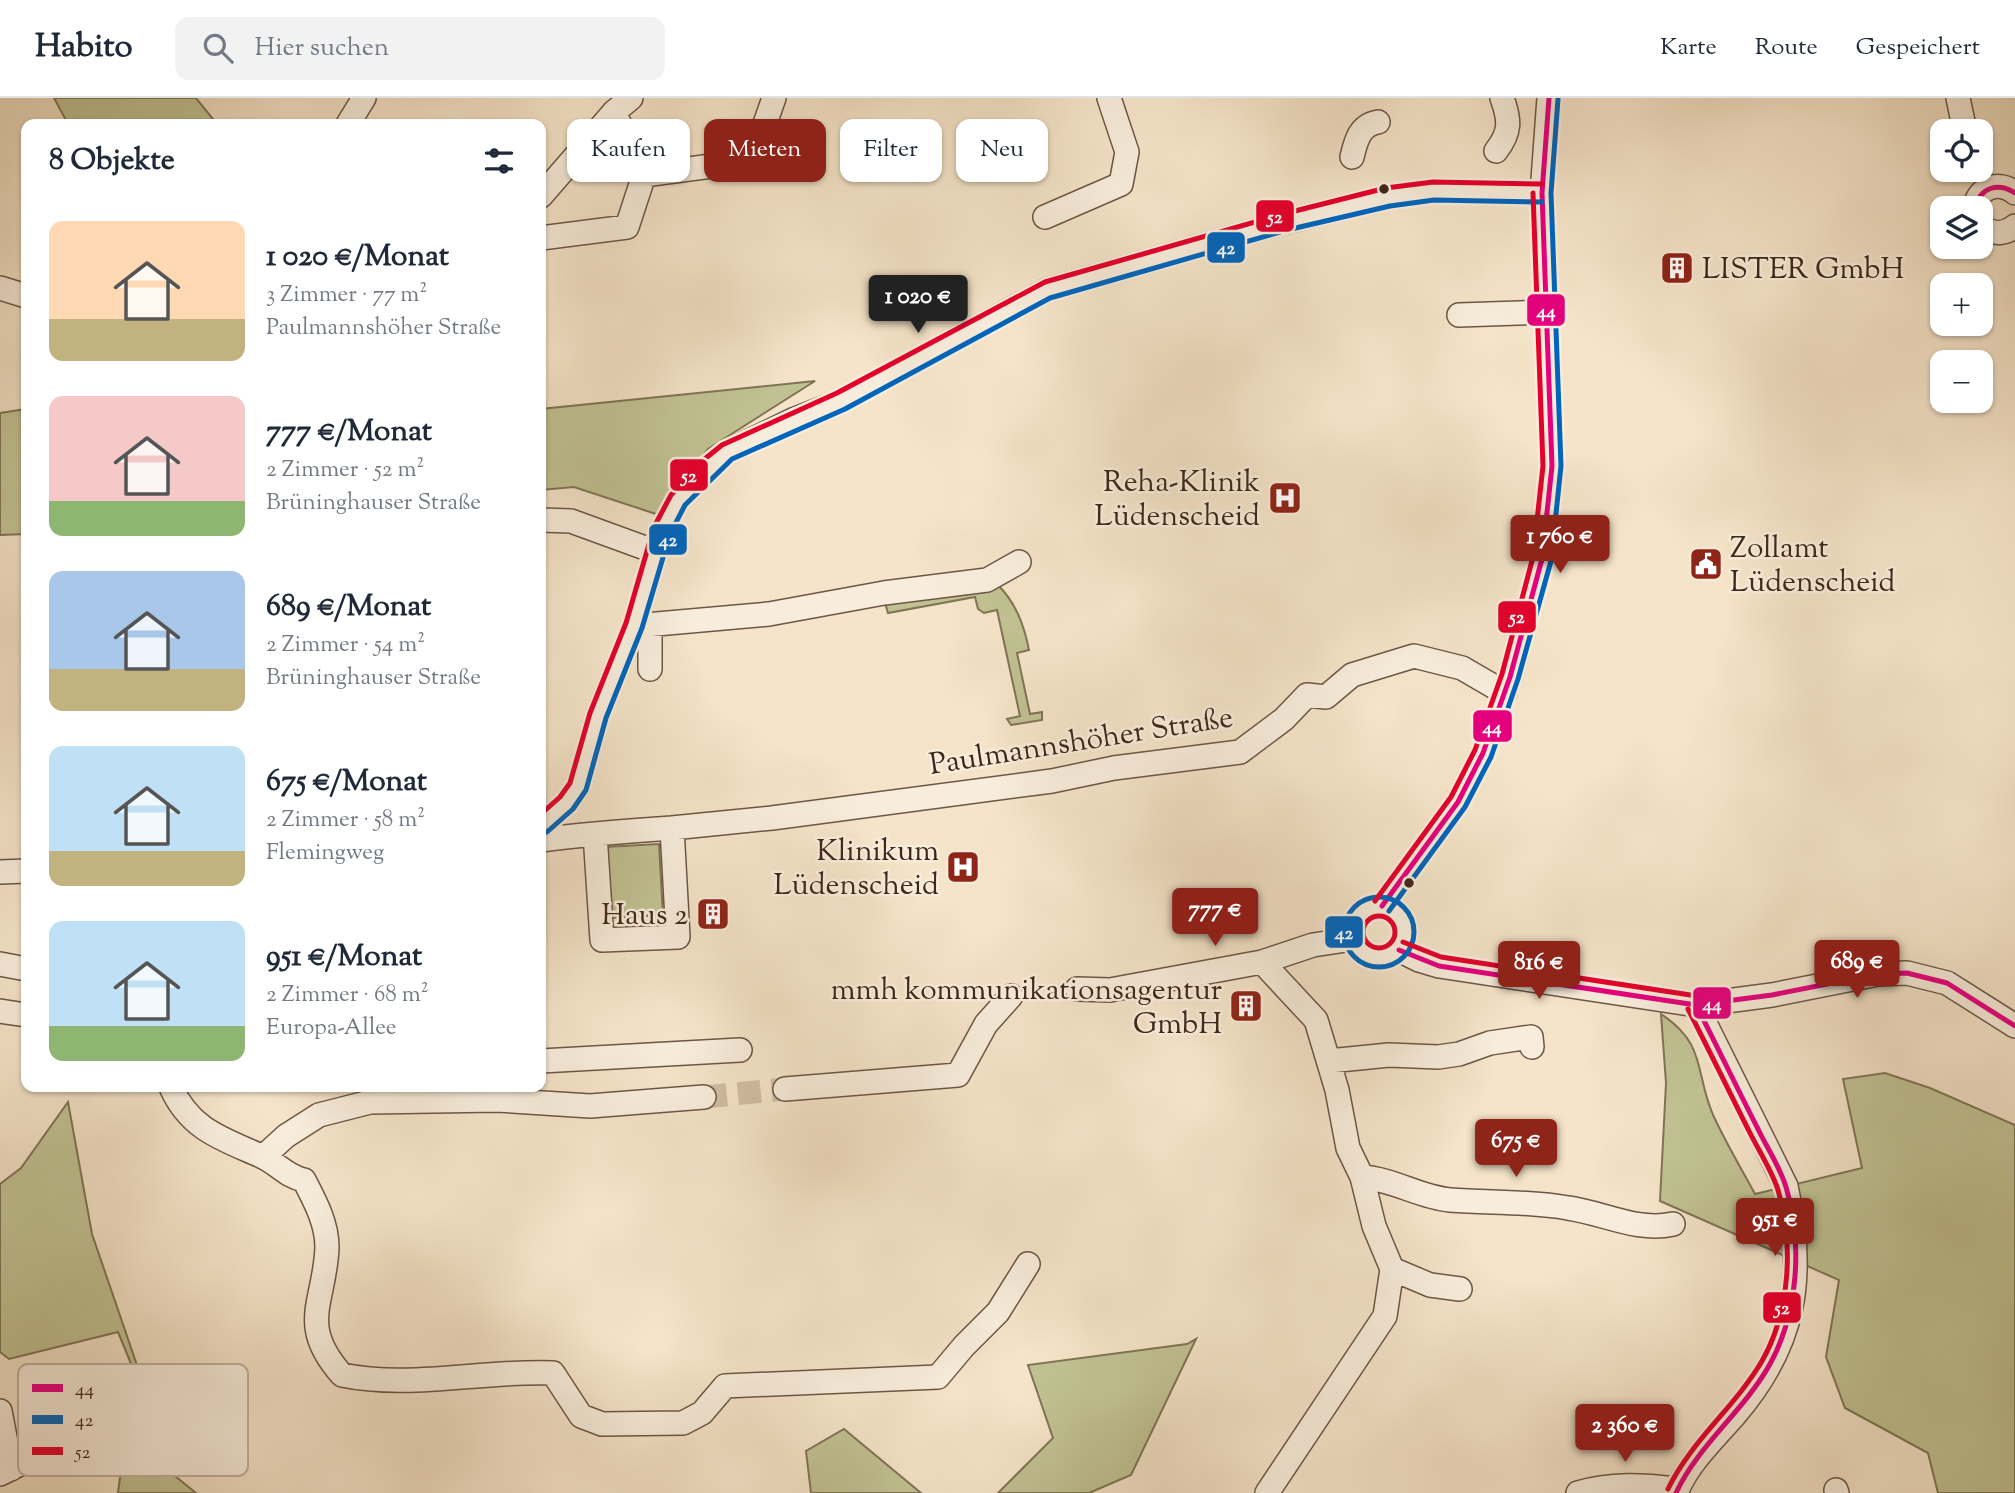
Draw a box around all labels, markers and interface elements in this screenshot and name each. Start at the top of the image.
search box [175,17,665,80]
text: Habito [35,24,133,72]
icon: search [199,29,237,67]
text: Hier suchen [255,30,389,67]
text: Karte [1660,31,1717,65]
text: Route [1755,31,1818,65]
text: Gespeichert [1856,31,1980,65]
chip: Kaufen [567,119,690,182]
chip: Mieten [704,119,826,182]
chip: Filter [840,119,942,182]
chip: Neu [956,119,1048,182]
map controls [1930,119,1993,413]
button: locate [1930,119,1993,182]
text: 8 Objekte [49,140,175,183]
icon: filters [480,142,518,180]
unlabelled marker [1377,182,1391,196]
button: layers [1930,196,1993,259]
line badge: 52 [1255,199,1295,233]
text: 52 [1265,205,1283,232]
line badge: 42 [1206,231,1246,264]
text: 1 020 €/Monat [266,236,449,279]
text: 42 [1216,236,1235,263]
icon: home [105,249,189,333]
building icon: LISTER GmbH [1658,249,1696,287]
place label: LISTER GmbH [1702,249,1904,292]
button: + [1930,273,1993,336]
pin: 1 020 € [853,275,983,335]
text: 3 Zimmer · 77 m² [266,279,427,312]
text: 1 020 € [885,281,951,314]
line badge: 44 [1526,293,1566,327]
text: 44 [1535,299,1556,326]
text: Paulmannshöher Straße [266,312,501,345]
button: − [1930,350,1993,413]
text: 777 €/Monat [266,411,432,454]
icon: home [105,424,189,508]
text: 2 Zimmer · 52 m² [266,454,424,487]
line badge: 52 [669,458,709,492]
place label: Reha-Klinik Lüdenscheid [1094,462,1260,539]
text: 52 [679,464,697,491]
hospital icon: Reha-Klinik Lüdenscheid [1266,479,1304,517]
text: Brüninghauser Straße [266,487,481,520]
pin: 1 760 € [1495,516,1625,575]
text: 1 760 € [1527,521,1593,554]
line badge: 42 [648,523,688,556]
text: 42 [658,528,677,555]
place label: Zollamt Lüdenscheid [1730,528,1896,605]
public building icon: Zollamt Lüdenscheid [1687,545,1725,583]
text: 689 €/Monat [266,586,431,629]
icon: home [105,599,189,683]
line badge: 52 [1497,600,1537,634]
text: 52 [1507,605,1525,632]
text: 2 Zimmer · 54 m² [266,629,425,662]
text: Brüninghauser Straße [266,662,481,695]
street label: Paulmannshöher Straße [926,697,1236,788]
line badge: 44 [1472,709,1513,743]
text: 44 [1481,715,1502,742]
text: 675 €/Monat [266,761,427,804]
icon: home [105,774,189,858]
text: 2 Zimmer · 58 m² [266,804,425,837]
place label: Klinikum Lüdenscheid [773,831,939,908]
text: Flemingweg [266,837,384,870]
hospital icon: Klinikum Lüdenscheid [944,848,982,886]
unlabelled marker [1402,876,1416,890]
pin: 777 € [1166,888,1264,948]
text: 777 € [1188,894,1242,927]
place label: Haus 2 [601,895,688,938]
building icon: Haus 2 [694,895,732,933]
line badge: 42 [1324,915,1364,949]
text: 42 [1334,921,1353,948]
text: 951 €/Monat [266,936,422,979]
pin: 689 € [1808,940,1906,1000]
pin: 816 € [1490,942,1588,1001]
text: 689 € [1830,946,1884,979]
text: 816 € [1514,947,1564,980]
icon: home [105,949,189,1033]
place label: mmh kommunikationsagentur GmbH [831,970,1222,1047]
text: 2 Zimmer · 68 m² [266,979,429,1012]
line badge: 44 [1692,986,1732,1020]
building icon: mmh kommunikationsagentur GmbH [1227,987,1265,1025]
text: 44 [1701,992,1722,1019]
text: Europa-Allee [266,1012,397,1045]
pin: 675 € [1467,1119,1565,1179]
text: 675 € [1491,1125,1541,1158]
pin: 951 € [1726,1198,1824,1258]
text: 951 € [1752,1204,1798,1237]
line badge: 52 [1762,1291,1802,1324]
text: 52 [1772,1296,1790,1323]
legend [18,1364,248,1476]
text: 44 [75,1377,95,1404]
pin: 2 360 € [1560,1404,1690,1464]
text: 42 [75,1408,94,1435]
text: 2 360 € [1591,1410,1659,1443]
text: 52 [74,1440,90,1467]

